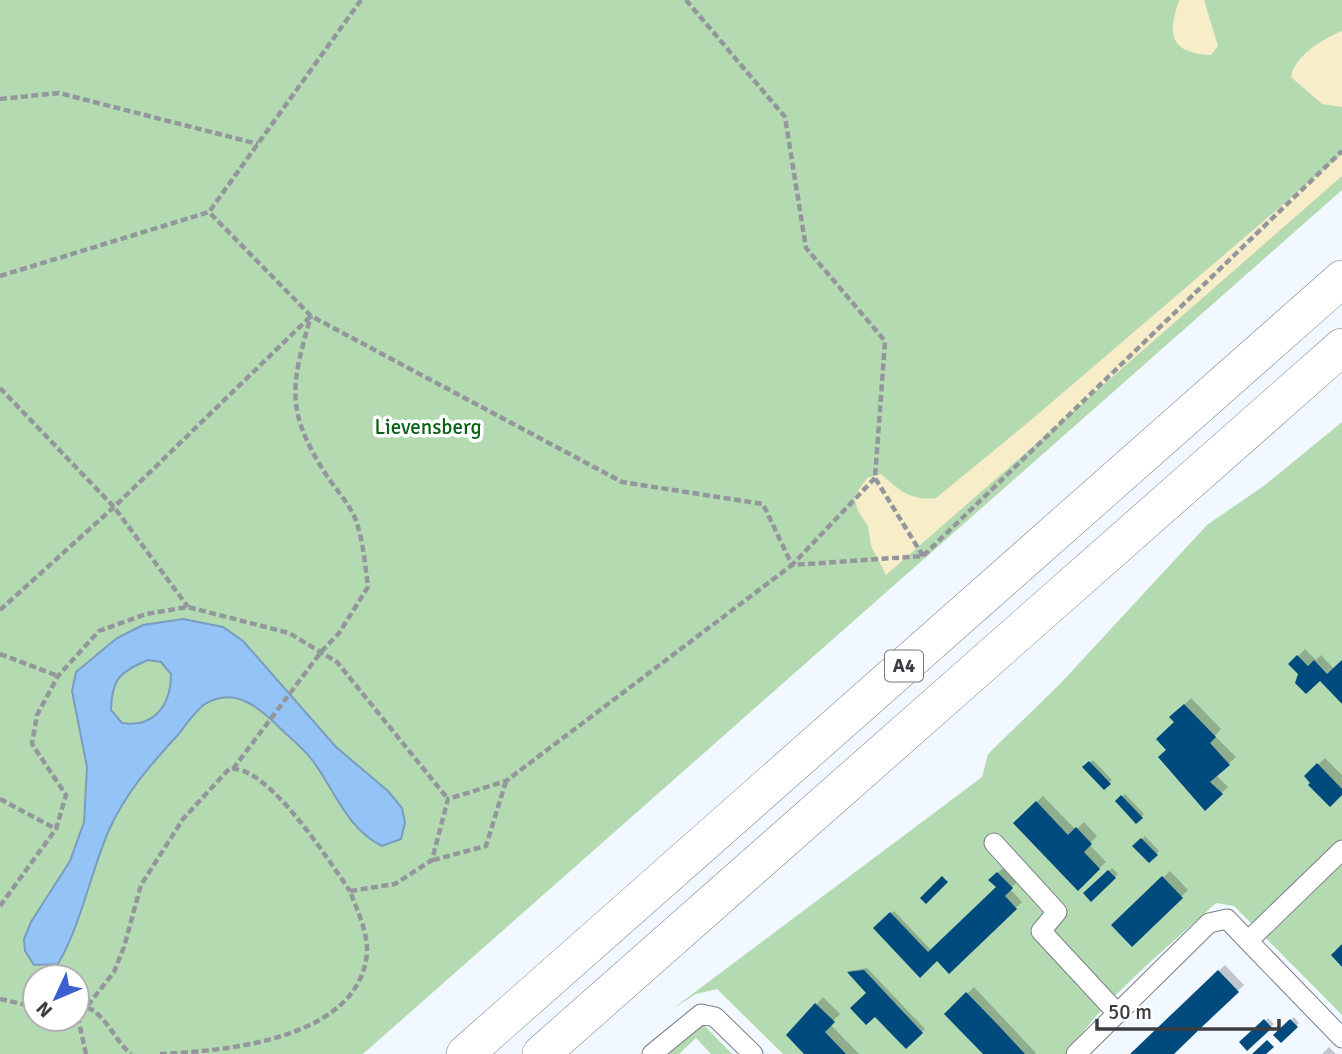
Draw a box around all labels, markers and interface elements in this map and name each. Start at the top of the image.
park label: Lievensberg [374,414,482,440]
road number: A4 [885,650,923,681]
north arrow [21,963,91,1033]
scale bar [1097,988,1279,1032]
text: N [31,996,58,1022]
text: 50 m [1108,999,1152,1025]

